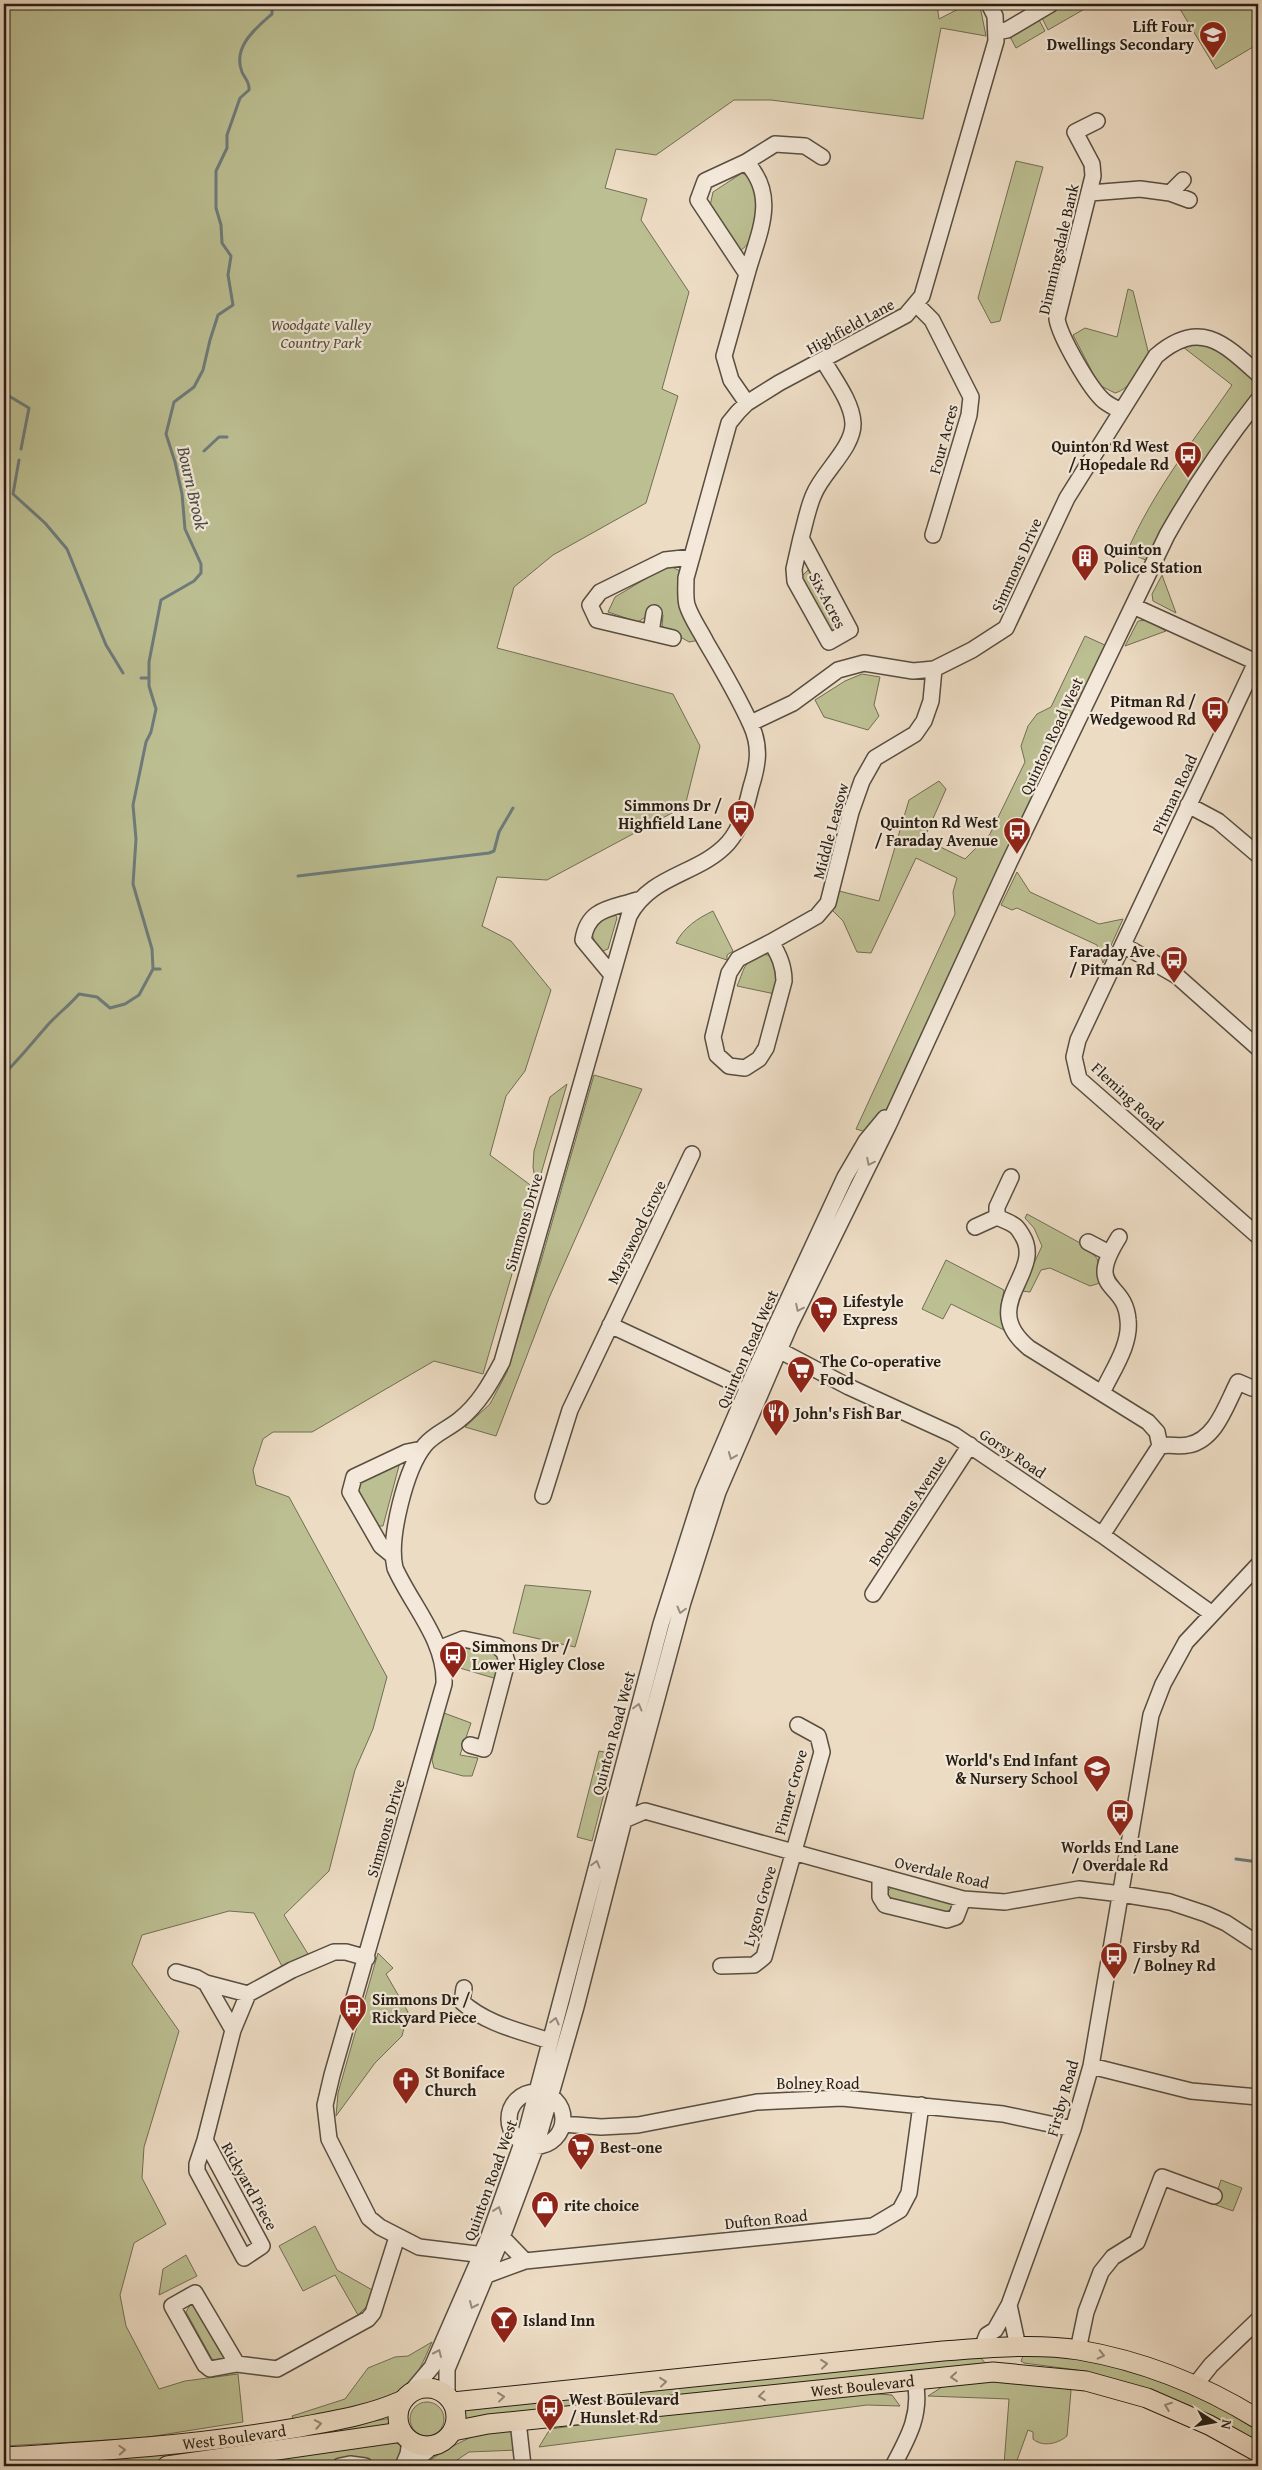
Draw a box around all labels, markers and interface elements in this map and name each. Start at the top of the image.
place label: Lift Four Dwellings Secondary [1047,14,1195,56]
school or university icon: Lift Four Dwellings Secondary [1198,20,1228,59]
street label: Dimmingsdale Bank [1031,180,1085,317]
street label: Highfield Lane [802,292,898,360]
park label: Woodgate Valley Country Park [271,312,372,354]
street label: Four Acres [922,402,964,476]
place label: Quinton Rd West / Hopedale Rd [1051,434,1170,476]
bus stop icon: Quinton Rd West / Hopedale Rd [1173,440,1203,479]
water label: Bourn Brook [170,443,216,533]
street label: Simmons Drive [984,514,1048,616]
place label: Quinton Police Station [1104,537,1203,579]
building icon: Quinton Police Station [1070,543,1100,582]
street label: Six Acres [803,567,853,633]
street label: Quinton Road West [1013,673,1089,799]
place label: Pitman Rd / Wedgewood Rd [1090,689,1197,731]
bus stop icon: Pitman Rd / Wedgewood Rd [1200,695,1230,734]
street label: Pitman Road [1145,750,1203,838]
street label: Middle Leasow [806,780,855,882]
place label: Simmons Dr / Highfield Lane [618,793,722,835]
bus stop icon: Simmons Dr / Highfield Lane [726,799,756,838]
place label: Quinton Rd West / Faraday Avenue [875,810,998,852]
bus stop icon: Quinton Rd West / Faraday Avenue [1002,816,1032,855]
place label: Faraday Ave / Pitman Rd [1070,939,1156,981]
bus stop icon: Faraday Ave / Pitman Rd [1159,945,1189,984]
street label: Fleming Road [1086,1056,1170,1136]
one-way arrow [866,1157,876,1166]
street label: Simmons Drive [497,1170,549,1274]
street label: Mayswood Grove [600,1176,672,1288]
street label: Quinton Road West [710,1285,784,1412]
place label: Lifestyle Express [843,1289,904,1331]
supermarket icon: Lifestyle Express [809,1295,839,1334]
one-way arrow [795,1302,805,1311]
place label: The Co-operative Food [820,1349,941,1391]
supermarket icon: The Co-operative Food [786,1355,816,1394]
restaurant icon: John's Fish Bar [761,1398,791,1437]
place label: John's Fish Bar [792,1401,902,1425]
street label: Gorsy Road [975,1422,1051,1484]
street label: Brookmans Avenue [862,1450,952,1570]
one-way arrow [728,1451,739,1460]
one-way arrow [676,1606,687,1614]
place label: Simmons Dr / Lower Higley Close [472,1634,605,1676]
bus stop icon: Simmons Dr / Lower Higley Close [438,1640,468,1679]
street label: Quinton Road West [585,1668,641,1798]
one-way arrow [633,1703,643,1711]
street label: Pinner Grove [767,1747,813,1837]
place label: World's End Infant & Nursery School [945,1748,1078,1790]
school or university icon: World's End Infant & Nursery School [1082,1754,1112,1793]
street label: Simmons Drive [359,1776,411,1880]
bus stop icon: Worlds End Lane / Overdale Rd [1105,1798,1135,1837]
place label: Worlds End Lane / Overdale Rd [1061,1835,1179,1877]
street label: Overdale Road [892,1849,992,1895]
one-way arrow [591,1860,601,1868]
street label: Lygon Grove [736,1863,782,1949]
place label: Firsby Rd / Bolney Rd [1133,1935,1217,1977]
bus stop icon: Firsby Rd / Bolney Rd [1099,1941,1129,1980]
place label: Simmons Dr / Rickyard Piece [372,1987,477,2029]
bus stop icon: Simmons Dr / Rickyard Piece [338,1993,368,2032]
one-way arrow [549,2016,560,2025]
street label: Firsby Road [1040,2057,1084,2139]
place label: St Boniface Church [425,2060,505,2102]
church icon: St Boniface Church [391,2066,421,2105]
street label: Bolney Road [776,2071,860,2095]
street label: Quinton Road West [457,2116,523,2244]
supermarket icon: Best-one [566,2132,596,2171]
place label: Best-one [600,2135,662,2159]
street label: Rickyard Piece [216,2137,284,2235]
shop icon: rite choice [530,2190,560,2229]
place label: rite choice [564,2193,639,2217]
street label: Dufton Road [723,2203,809,2235]
one-way arrow [492,2206,502,2214]
one-way arrow [469,2300,480,2309]
bar icon: Island Inn [489,2305,519,2344]
place label: Island Inn [523,2308,595,2332]
one-way arrow [432,2349,443,2358]
one-way arrow [1096,2349,1105,2360]
one-way arrow [821,2359,829,2370]
street label: West Boulevard [809,2368,916,2403]
one-way arrow [950,2371,958,2382]
one-way arrow [659,2376,667,2387]
place label: West Boulevard / Hunslet Rd [569,2387,680,2429]
one-way arrow [758,2390,766,2401]
one-way arrow [497,2392,505,2403]
bus stop icon: West Boulevard / Hunslet Rd [535,2393,565,2432]
north arrow [1190,2398,1240,2448]
one-way arrow [1164,2402,1173,2412]
street label: West Boulevard [181,2418,288,2455]
text: N [1216,2418,1237,2432]
one-way arrow [314,2419,322,2429]
one-way arrow [119,2444,127,2455]

